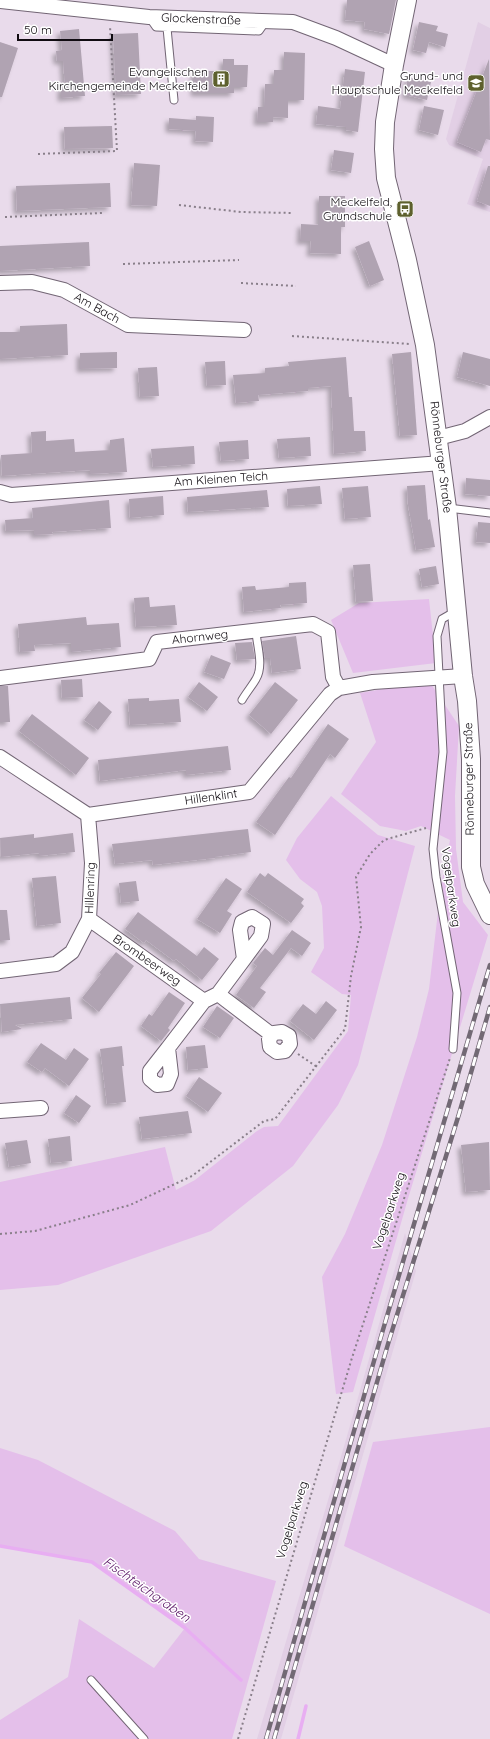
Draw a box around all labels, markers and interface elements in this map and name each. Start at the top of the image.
street label: Glockenstraße [161,10,241,27]
scale bar [18,16,112,42]
text: 50 m [24,22,52,37]
place label: Evangelischen Kirchengemeinde Meckelfeld [48,64,208,93]
place label: Grund- und Hauptschule Meckelfeld [331,68,463,97]
building icon: Evangelischen Kirchengemeinde Meckelfeld [211,69,231,89]
school or university icon: Grund- und Hauptschule Meckelfeld [466,73,486,93]
place label: Meckelfeld, Grundschule [323,194,392,223]
bus stop icon: Meckelfeld, Grundschule [395,199,415,219]
street label: Am Bach [72,289,123,326]
street label: Rönneburger Straße [427,400,456,514]
street label: Am Kleinen Teich [173,468,268,489]
street label: Ahornweg [171,626,229,647]
street label: Rönneburger Straße [460,722,477,836]
street label: Hillenklint [184,785,238,808]
street label: Vogelparkweg [438,846,465,928]
street label: Hillenring [81,862,98,914]
street label: Brombeerweg [110,931,184,989]
street label: Vogelparkweg [369,1170,408,1251]
street label: Vogelparkweg [273,1479,310,1561]
water label: Fischteichgraben [100,1553,194,1625]

